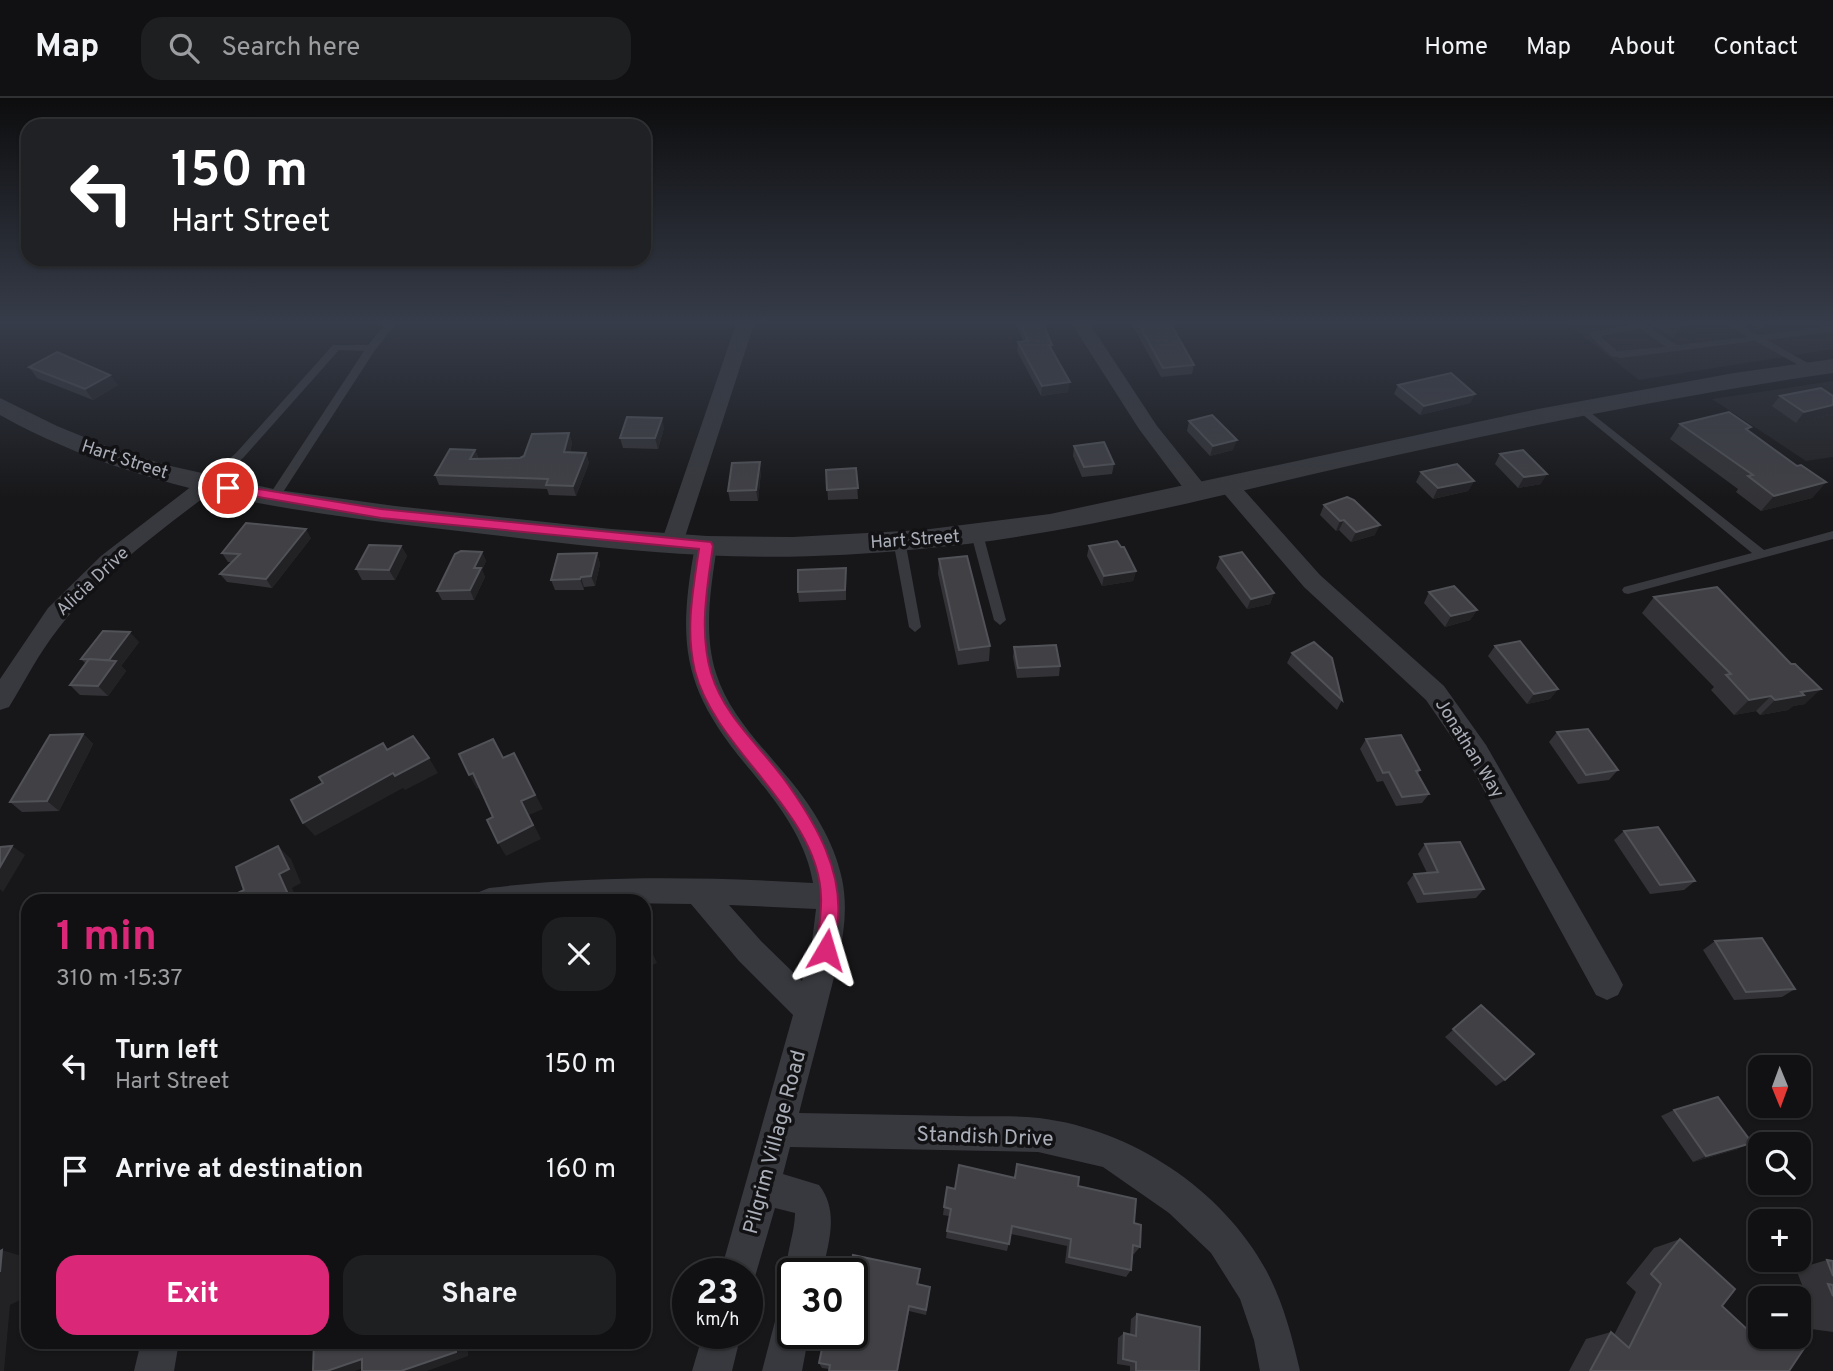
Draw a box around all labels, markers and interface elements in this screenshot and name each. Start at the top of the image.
search box [141,17,631,80]
text: Map [35,27,99,69]
icon: search [165,29,203,67]
text: Search here [221,32,360,65]
text: Home [1424,33,1488,63]
text: Map [1526,33,1571,63]
text: About [1609,33,1675,63]
text: Contact [1713,33,1798,63]
text: 150 m [171,142,308,204]
icon: left [56,147,147,238]
text: Hart Street [171,203,330,243]
street label: Hart Street [78,436,171,485]
pin [198,458,258,518]
icon: arrive [209,469,247,507]
street label: Hart Street [870,526,961,555]
street label: Alicia Drive [52,543,134,622]
street label: Jonathan Way [1429,695,1508,803]
text: 1 min [56,912,157,965]
position arrow [789,913,863,987]
button: close [542,917,616,991]
text: 310 m · 15:37 [56,965,183,994]
text: Turn left [115,1035,219,1068]
icon: left [56,1047,94,1085]
street label: Pilgrim Village Road [738,1047,813,1237]
text: 150 m [545,1049,616,1082]
north arrow [1748,1055,1811,1118]
map controls [1748,1055,1811,1349]
text: Hart Street [115,1068,230,1097]
street label: Standish Drive [916,1122,1054,1153]
button: search [1748,1132,1811,1195]
icon: arrive [56,1152,94,1190]
text: Arrive at destination [115,1154,363,1187]
text: 160 m [546,1154,616,1187]
button: + [1748,1209,1811,1272]
button: Exit [56,1255,329,1335]
button: Share [343,1255,616,1335]
speed limit sign: 30 [777,1258,868,1349]
text: 23 [696,1272,739,1316]
button: − [1748,1286,1811,1349]
text: km/h [696,1309,739,1332]

